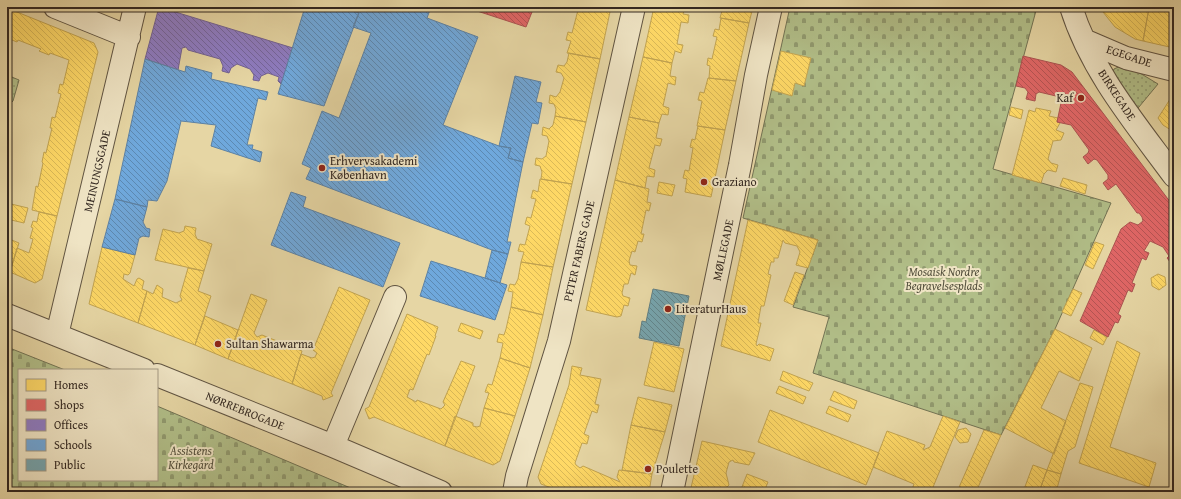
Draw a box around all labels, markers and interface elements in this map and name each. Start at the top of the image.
street label: EGEGADE [1104,40,1154,71]
street label: BIRKEGADE [1094,66,1140,124]
place label: Kaf [1056,89,1074,106]
marker: Kaf [1076,93,1086,103]
street label: MEINUNGSGADE [79,128,114,214]
place label: Erhvervsakademi København [330,152,418,183]
marker: Erhvervsakademi København [317,163,327,173]
place label: Graziano [712,173,757,190]
marker: Graziano [699,177,709,187]
street label: PETER FABERS GADE [559,199,598,303]
street label: MØLLEGADE [708,218,737,282]
park label: Mosaisk Nordre Begravelsesplads [905,263,983,294]
place label: LiteraturHaus [676,300,746,317]
marker: LiteraturHaus [663,304,673,314]
place label: Sultan Shawarma [226,335,314,352]
marker: Sultan Shawarma [213,339,223,349]
legend [18,369,158,481]
text: Homes [54,376,89,393]
street label: NØRREBROGADE [203,387,287,434]
text: Shops [54,396,84,413]
text: Offices [54,416,88,433]
text: Schools [54,436,92,453]
park label: Assistens Kirkegård [167,442,214,473]
text: Public [54,456,86,473]
place label: Poulette [656,460,699,477]
marker: Poulette [643,464,653,474]

